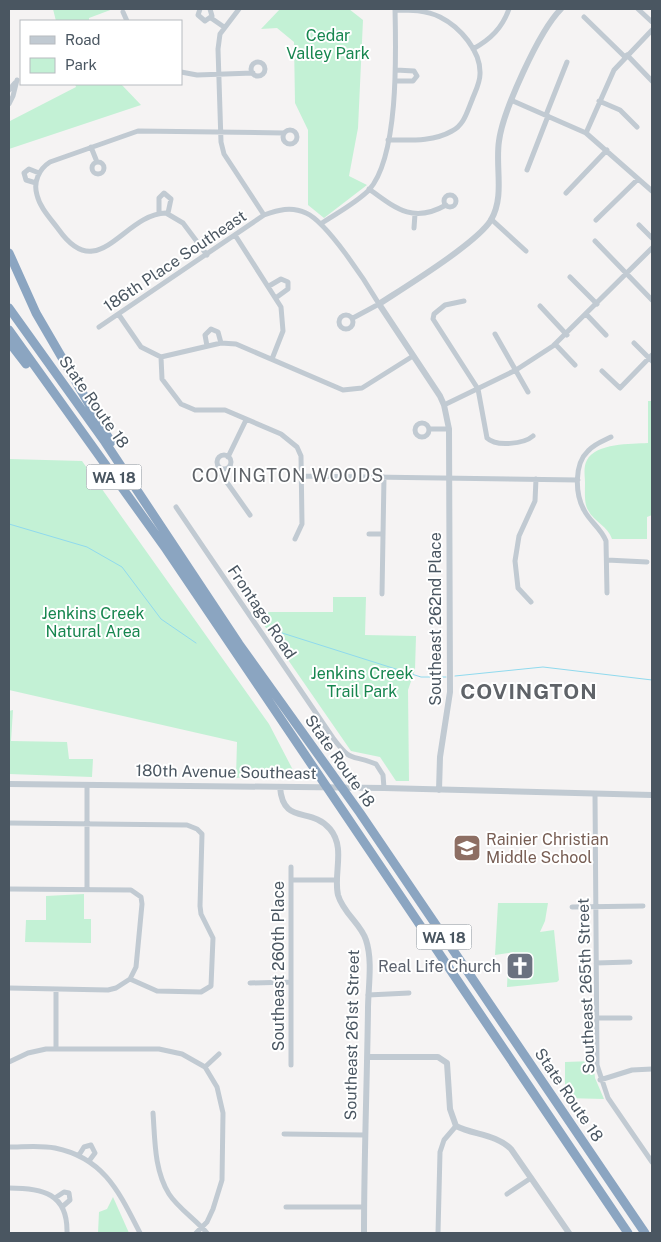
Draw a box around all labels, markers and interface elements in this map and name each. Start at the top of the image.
legend [20,20,182,85]
park label: Cedar Valley Park [286,26,370,63]
text: Road [65,31,101,48]
text: Park [65,56,97,73]
street label: 186th Place Southeast [100,206,250,316]
street label: State Route 18 [55,352,133,452]
road number: WA 18 [86,464,142,490]
district label: COVINGTON WOODS [192,465,384,486]
street label: Southeast 262nd Place [426,532,445,706]
street label: Frontage Road [224,561,300,663]
park label: Jenkins Creek Natural Area [42,604,144,641]
park label: Jenkins Creek Trail Park [311,664,413,701]
district label: COVINGTON [460,679,598,704]
street label: State Route 18 [301,711,379,811]
street label: 180th Avenue Southeast [135,761,317,783]
place label: Rainier Christian Middle School [486,830,609,867]
school or university icon: Rainier Christian Middle School [452,833,482,863]
street label: Southeast 260th Place [269,881,288,1051]
street label: Southeast 265th Street [573,898,599,1074]
road number: WA 18 [416,924,472,950]
street label: Southeast 261st Street [341,949,363,1121]
church icon: Real Life Church [505,951,535,981]
place label: Real Life Church [378,957,501,976]
street label: State Route 18 [531,1045,607,1145]

